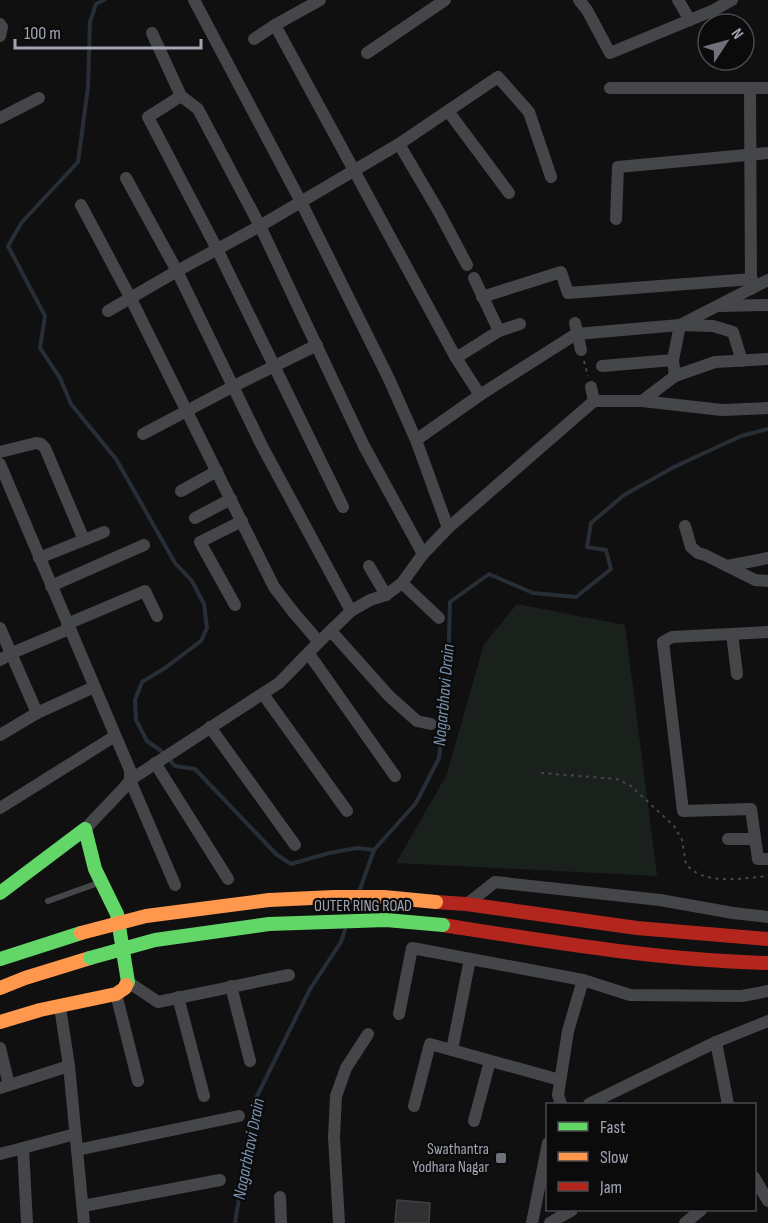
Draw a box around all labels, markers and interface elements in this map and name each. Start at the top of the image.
scale bar [15,12,201,50]
north arrow [696,12,756,72]
text: 100 m [24,23,61,44]
text: N [727,25,747,43]
water label: Nagarbhavi Drain [429,643,459,747]
street label: OUTER RING ROAD [314,897,412,916]
water label: Nagarbhavi Drain [229,1096,269,1201]
legend [546,1103,756,1211]
text: Fast [600,1117,626,1138]
place label: Swathantra Yodhara Nagar [413,1140,489,1177]
text: Slow [600,1147,629,1168]
marker: Swathantra Yodhara Nagar [494,1151,508,1165]
text: Jam [599,1177,622,1198]

